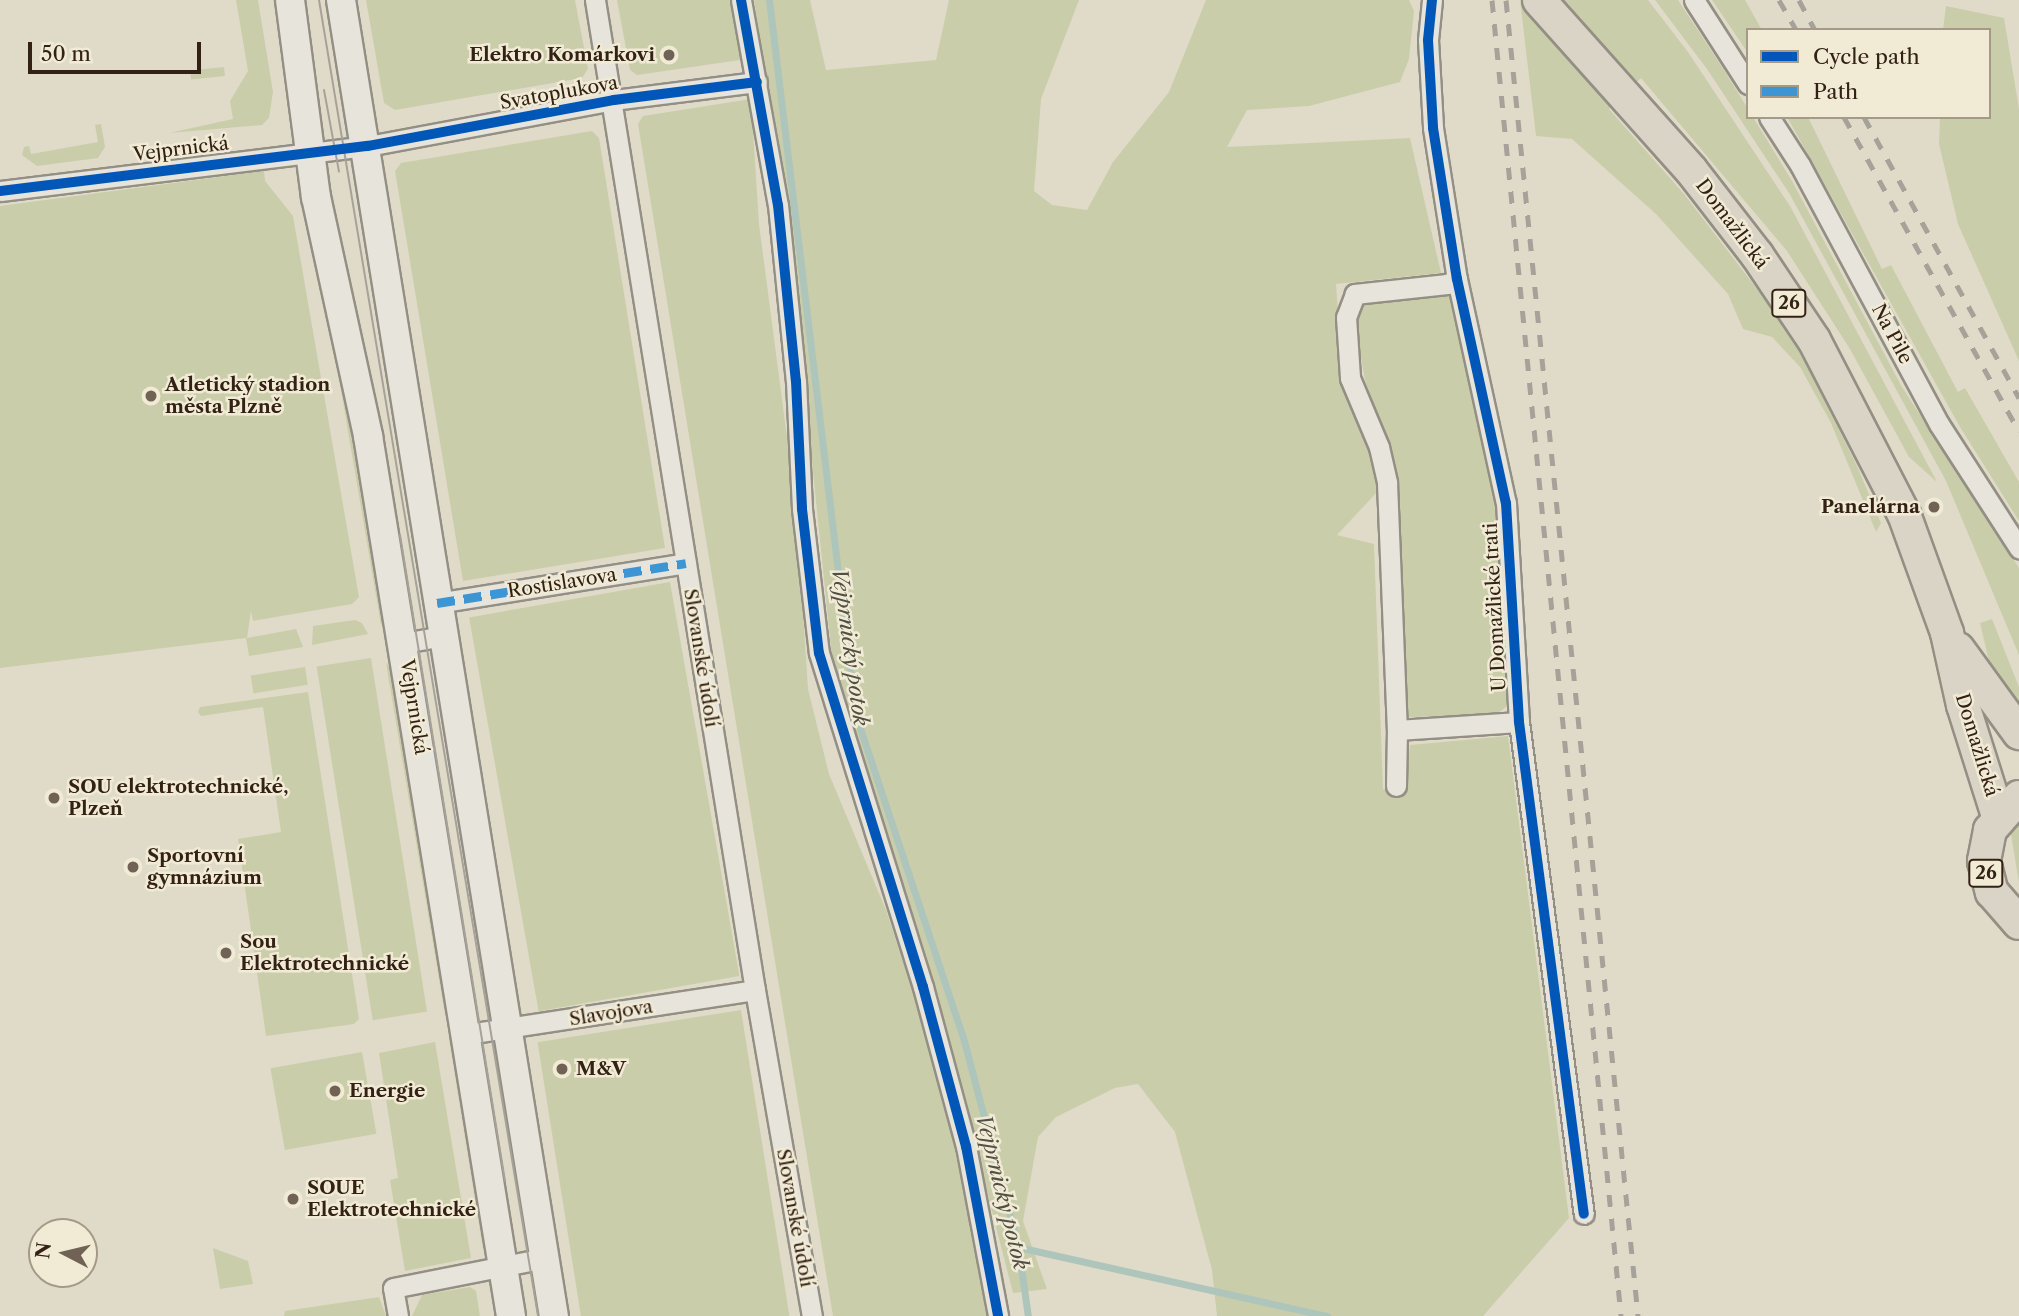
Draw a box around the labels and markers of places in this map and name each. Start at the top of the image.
place label: Elektro Komárkovi [469,44,655,66]
marker: Elektro Komárkovi [661,47,677,63]
place label: Atletický stadion města Plzně [165,374,331,418]
marker: Atletický stadion města Plzně [143,388,159,404]
place label: Panelárna [1821,496,1920,518]
marker: Panelárna [1926,499,1942,515]
place label: SOU elektrotechnické, Plzeň [68,776,288,820]
marker: SOU elektrotechnické, Plzeň [46,790,62,806]
place label: Sportovní gymnázium [147,845,262,889]
marker: Sportovní gymnázium [125,859,141,875]
place label: Sou Elektrotechnické [240,931,409,975]
marker: Sou Elektrotechnické [218,945,234,961]
place label: M&V [576,1058,626,1080]
marker: M&V [554,1061,570,1077]
place label: Energie [349,1080,425,1102]
marker: Energie [327,1083,343,1099]
place label: SOUE Elektrotechnické [307,1177,476,1221]
marker: SOUE Elektrotechnické [285,1191,301,1207]

